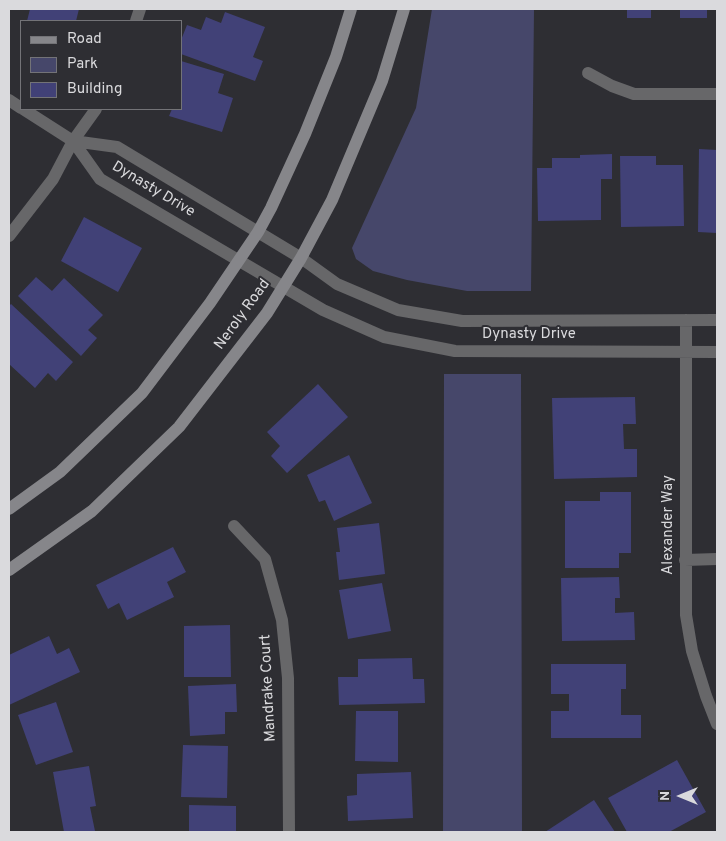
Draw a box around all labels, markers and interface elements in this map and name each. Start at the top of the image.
legend [20,20,182,110]
text: Road [67,30,102,49]
text: Park [67,55,98,74]
text: Building [67,80,122,99]
street label: Dynasty Drive [108,158,198,222]
street label: Neroly Road [211,276,275,354]
street label: Dynasty Drive [482,326,576,344]
street label: Alexander Way [660,475,678,575]
street label: Mandrake Court [257,634,281,742]
north arrow [656,771,706,821]
text: N [657,791,674,801]

